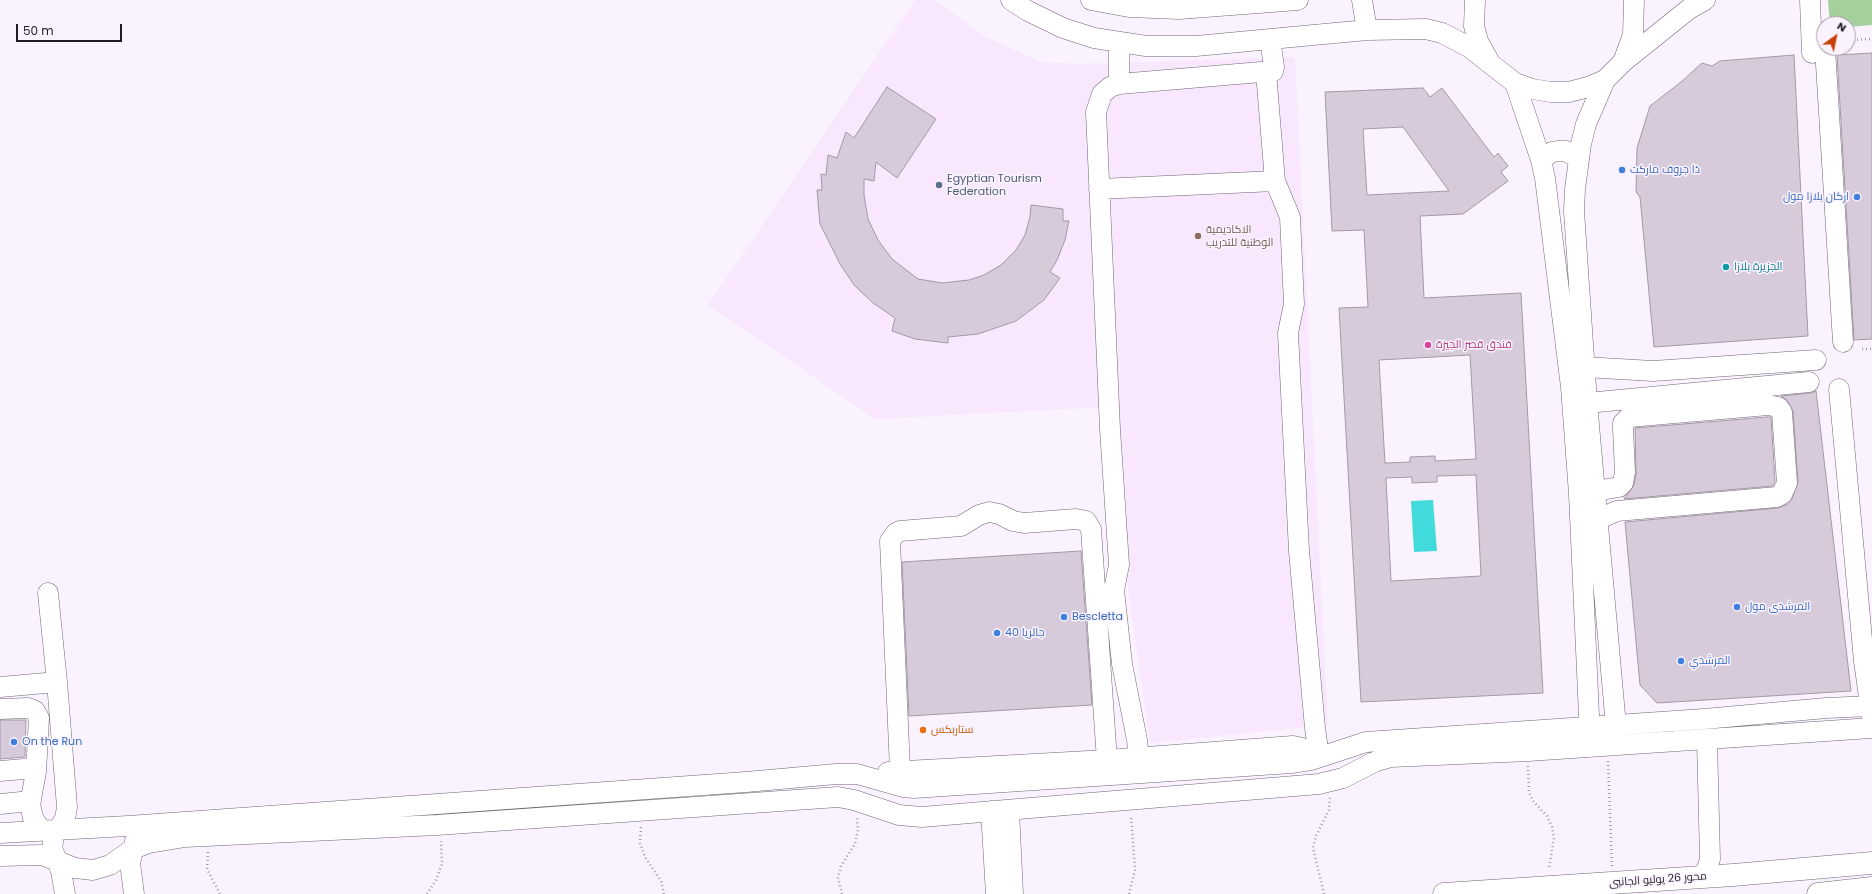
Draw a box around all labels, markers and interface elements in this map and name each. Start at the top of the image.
scale bar [18,16,124,42]
north arrow [1816,16,1856,56]
text: N [1834,18,1850,36]
text: 50 m [23,22,54,39]
place label: ذا جروف ماركت [1630,163,1700,177]
marker: ذا جروف ماركت [1617,165,1627,175]
place label: Egyptian Tourism Federation [947,172,1042,198]
marker: Egyptian Tourism Federation [934,180,944,190]
place label: اركان بلازا مول [1783,190,1849,204]
marker: اركان بلازا مول [1852,192,1862,202]
place label: الاكاديمية الوطنية للتدريب [1206,223,1273,249]
marker: الاكاديمية الوطنية للتدريب [1193,231,1203,241]
place label: الجزيرة بلازا [1734,260,1783,274]
marker: الجزيرة بلازا [1721,262,1731,272]
place label: فندق قصر الجيزة [1436,338,1512,352]
marker: فندق قصر الجيزة [1423,340,1433,350]
place label: المرشدى مول [1745,600,1810,614]
marker: المرشدى مول [1732,602,1742,612]
place label: Bescletta [1072,610,1123,624]
marker: Bescletta [1059,612,1069,622]
place label: جالريا 40 [1005,626,1045,640]
marker: جالريا 40 [992,628,1002,638]
place label: المرشدي [1689,654,1731,668]
marker: المرشدي [1676,656,1686,666]
place label: ستاربكس [931,723,973,737]
marker: ستاربكس [918,725,928,735]
place label: On the Run [22,735,82,749]
marker: On the Run [9,737,19,747]
street label: محور 26 يوليو الجانبى [1609,870,1707,890]

